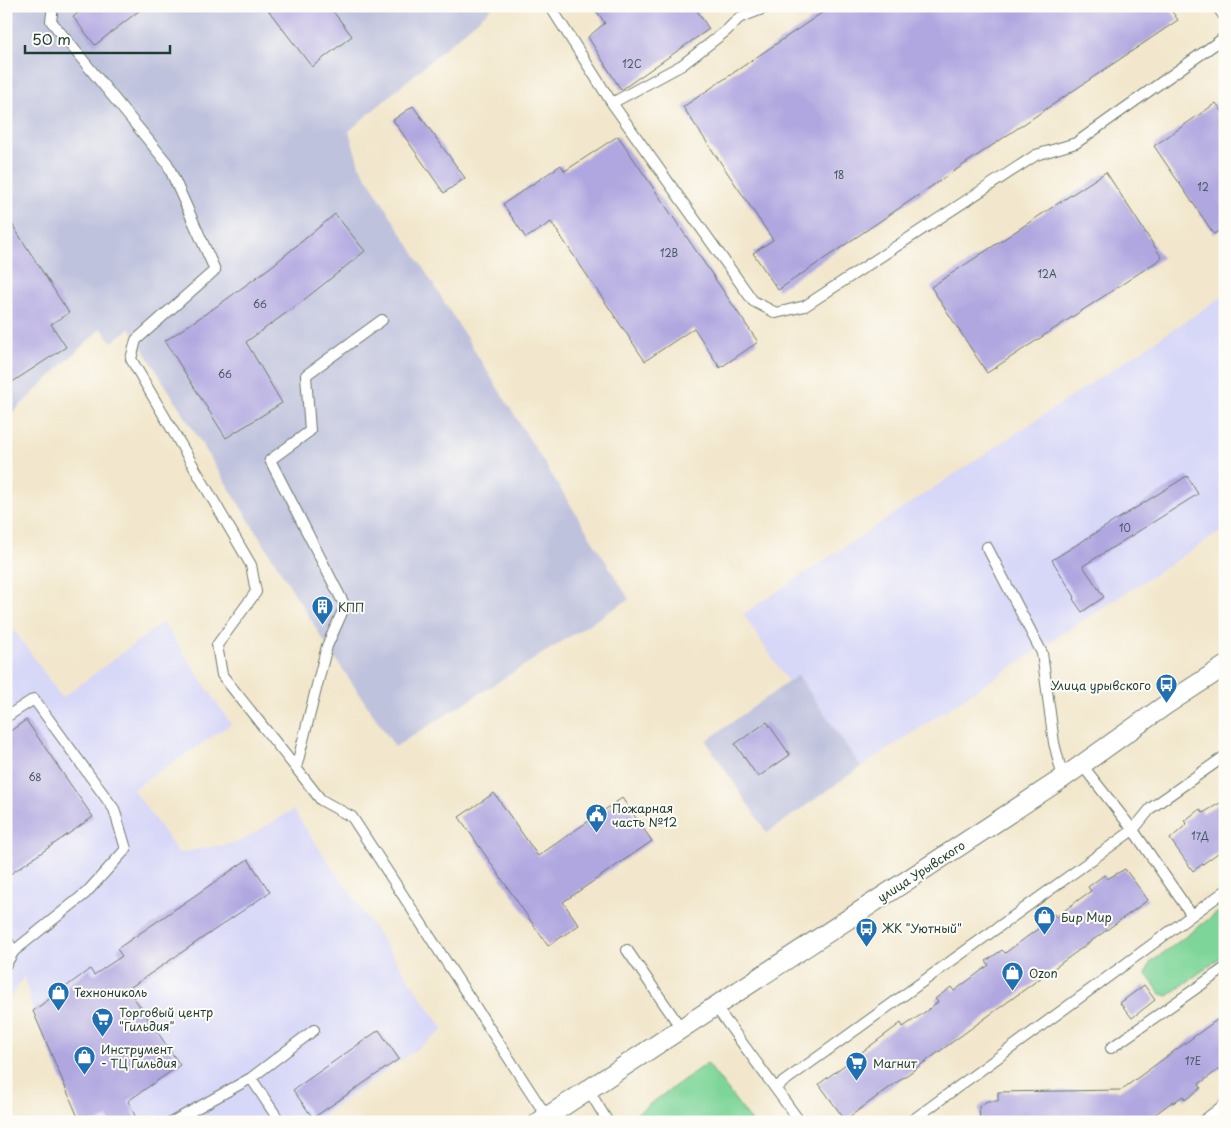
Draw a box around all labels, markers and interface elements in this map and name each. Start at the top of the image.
scale bar [25,22,170,54]
text: 50 m [32,27,71,50]
house number: 12С [622,56,642,71]
house number: 18 [834,167,844,182]
house number: 12 [1197,179,1209,194]
house number: 12В [660,245,678,260]
house number: 12А [1037,266,1057,281]
house number: 66 [253,296,267,311]
house number: 66 [218,366,232,381]
house number: 10 [1119,520,1131,535]
building icon: КПП [310,595,334,626]
place label: КПП [338,598,364,616]
bus stop icon: Улица урывского [1155,673,1179,704]
place label: Улица урывского [1051,676,1151,694]
house number: 68 [28,769,42,784]
place label: Пожарная часть №12 [612,799,677,831]
public building icon: Пожарная часть №12 [584,803,608,834]
house number: 17Д [1191,828,1209,843]
street label: улица Урывского [874,836,969,906]
shop icon: Бир Мир [1033,905,1057,936]
place label: Бир Мир [1061,908,1112,926]
bus stop icon: ЖК "Уютный" [854,916,878,947]
place label: ЖК "Уютный" [881,919,962,937]
shop icon: Ozon [1001,961,1025,992]
place label: Ozon [1029,964,1058,982]
shop icon: Технониколь [46,980,70,1011]
place label: Технониколь [74,983,147,1001]
place label: Торговый центр "Гильдия" [119,1003,213,1035]
supermarket icon: Торговый центр "Гильдия" [91,1007,115,1038]
place label: Инструмент - ТЦ Гильдия [101,1040,177,1072]
shop icon: Инструмент - ТЦ Гильдия [73,1044,97,1075]
supermarket icon: Магнит [845,1051,869,1082]
house number: 17Е [1185,1053,1201,1068]
place label: Магнит [873,1054,918,1072]

